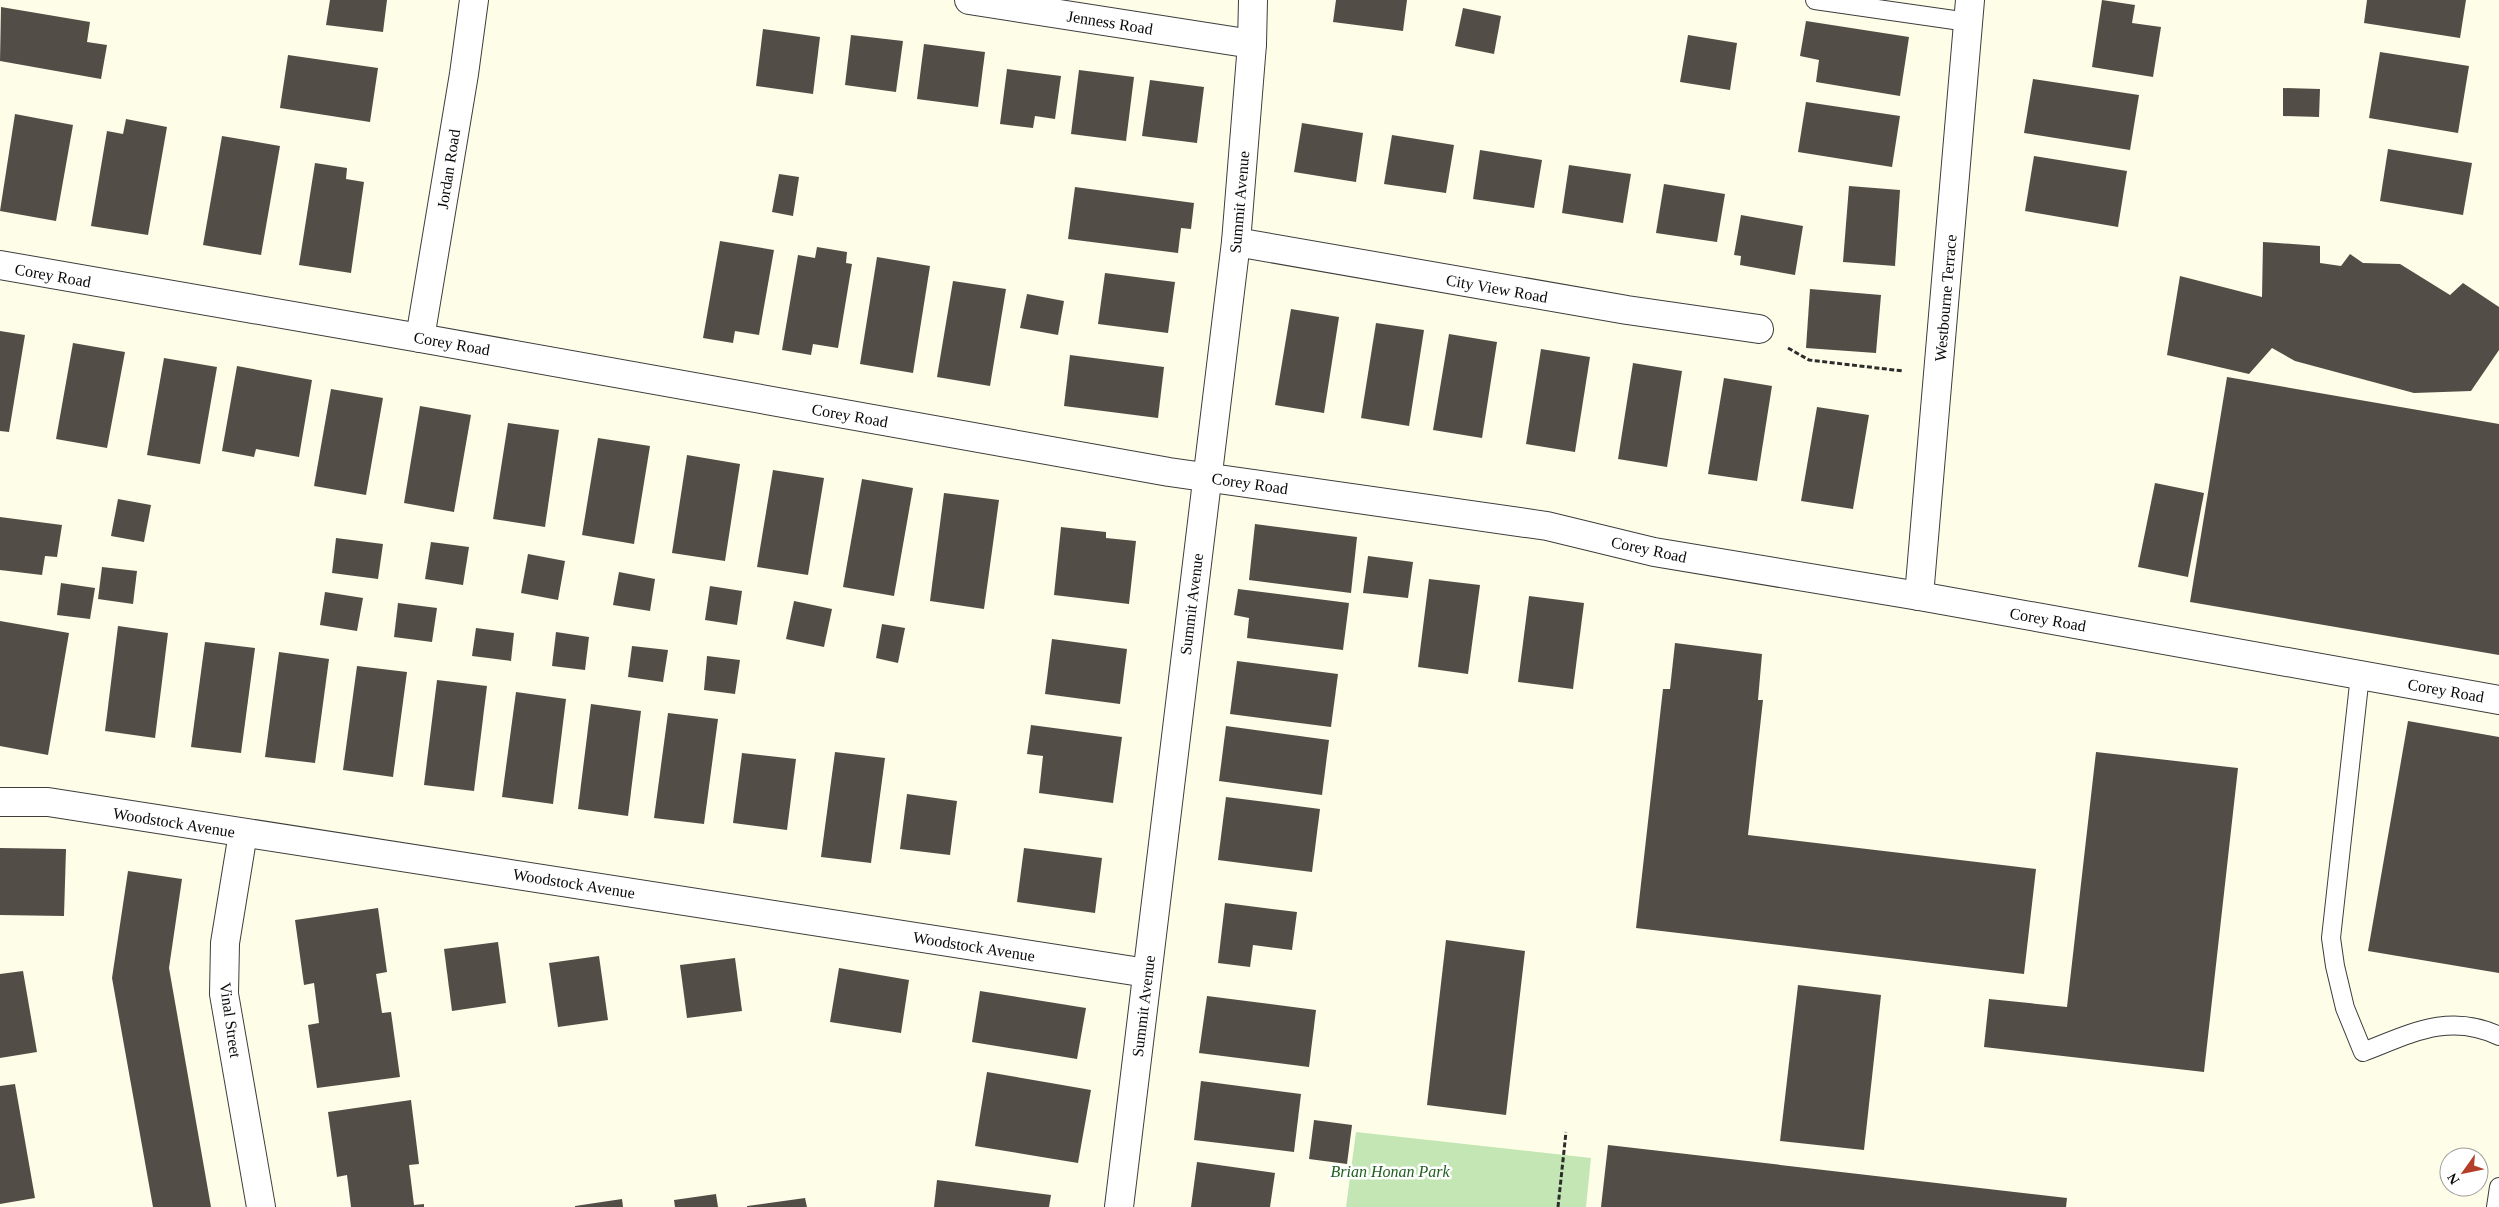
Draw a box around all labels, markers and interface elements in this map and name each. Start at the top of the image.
street label: Jenness Road [1066,7,1154,38]
street label: Jordan Road [434,128,463,210]
street label: Summit Avenue [1227,150,1252,254]
street label: Westbourne Terrace [1931,234,1960,362]
street label: Corey Road [13,260,92,292]
street label: City View Road [1445,271,1549,307]
street label: Corey Road [412,328,491,360]
street label: Corey Road [810,400,889,432]
street label: Corey Road [1211,470,1289,498]
street label: Corey Road [1609,533,1688,567]
street label: Summit Avenue [1177,552,1206,656]
street label: Corey Road [2008,604,2087,636]
street label: Corey Road [2406,675,2485,707]
street label: Woodstock Avenue [112,804,236,841]
street label: Woodstock Avenue [512,865,636,902]
street label: Woodstock Avenue [912,928,1036,965]
street label: Summit Avenue [1129,954,1158,1058]
street label: Vinal Street [217,981,244,1059]
north arrow [2439,1147,2489,1197]
park label: Brian Honan Park [1330,1163,1450,1180]
text: N [2444,1170,2463,1187]

